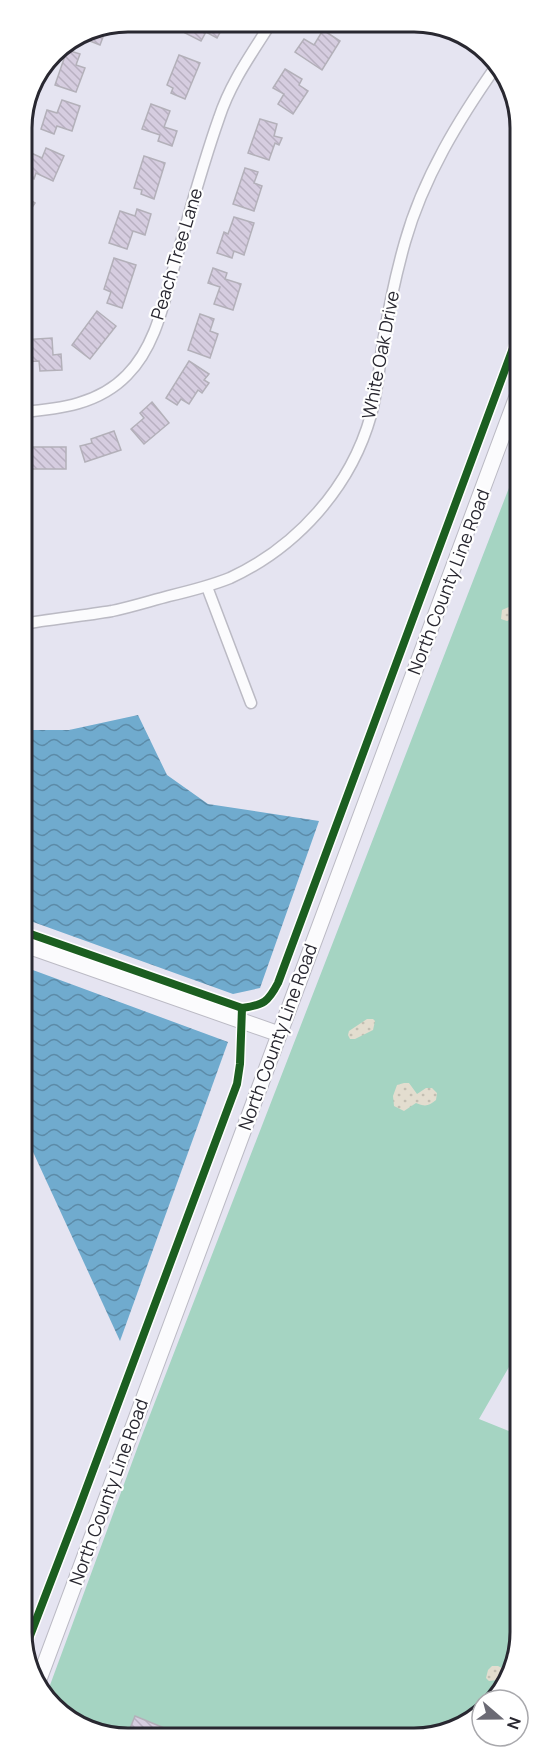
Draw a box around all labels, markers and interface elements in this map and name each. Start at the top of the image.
street label: Peach Tree Lane [145,185,207,323]
street label: White Oak Drive [356,289,404,421]
street label: North County Line Road [402,486,495,678]
street label: North County Line Road [232,940,322,1133]
street label: North County Line Road [63,1395,153,1588]
north arrow [470,1688,530,1748]
text: N [502,1714,526,1732]

